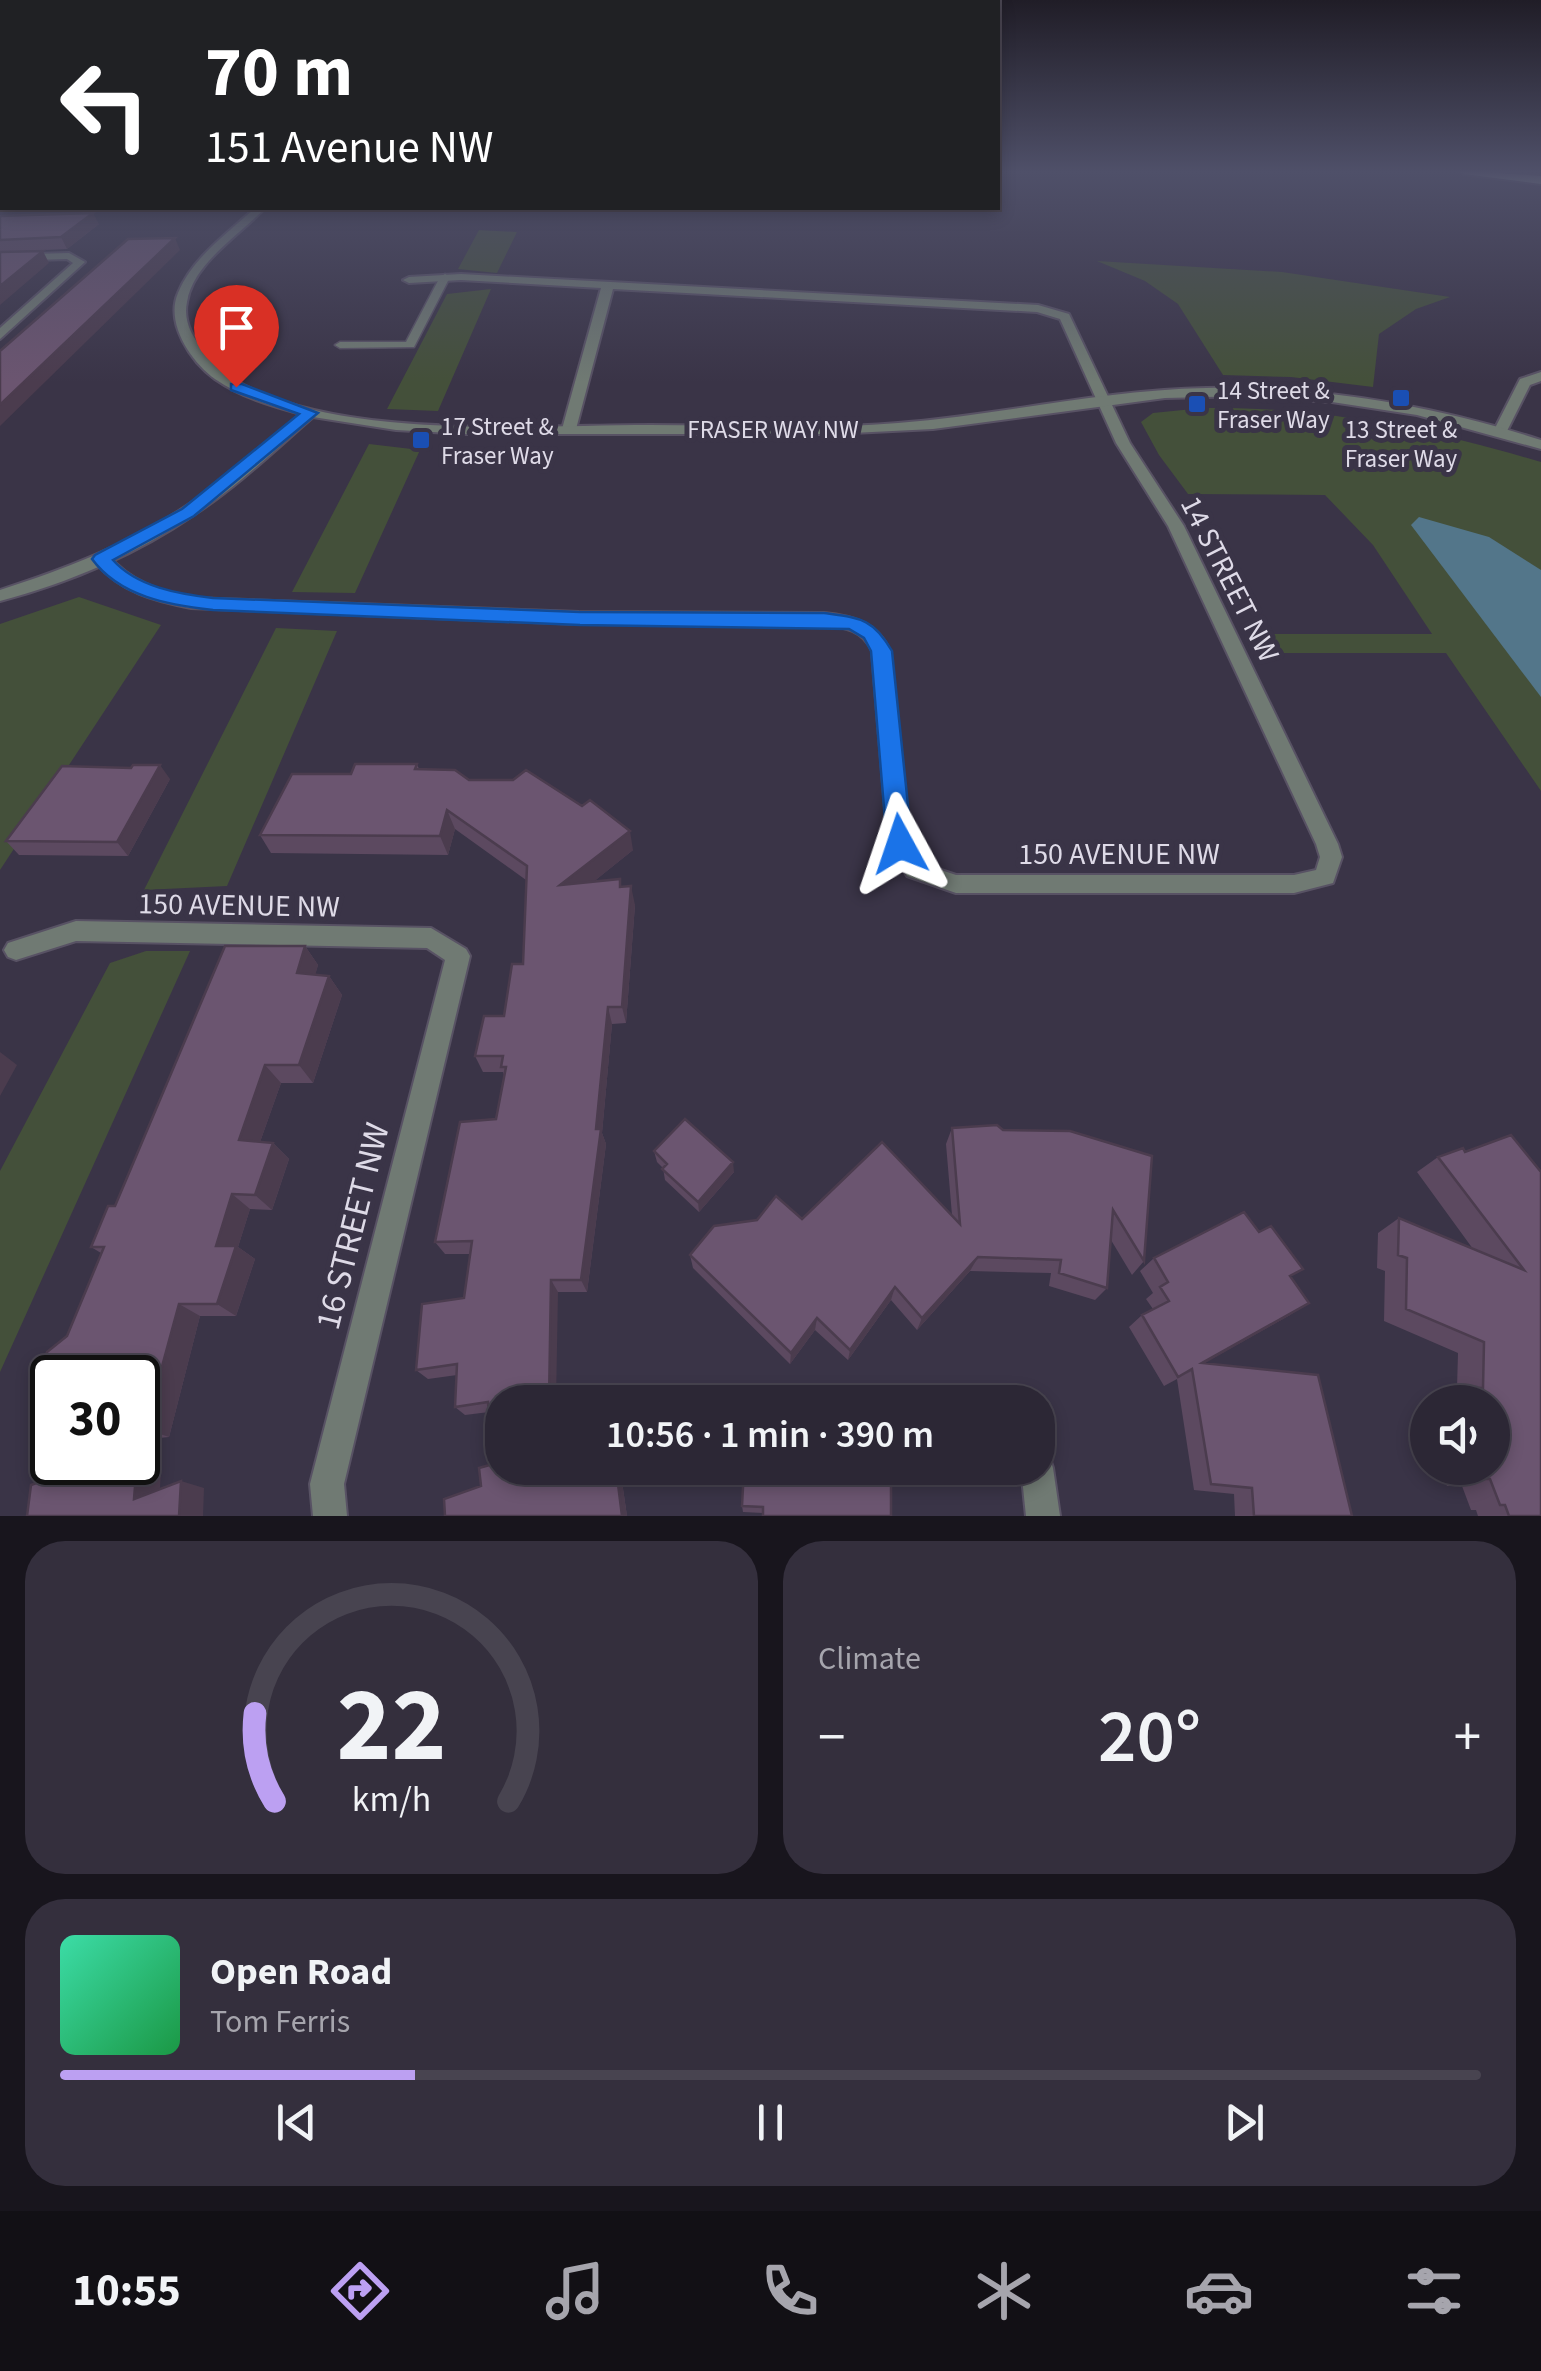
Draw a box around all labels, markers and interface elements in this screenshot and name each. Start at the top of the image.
text: 70 m [205,23,353,123]
icon: left [40,40,170,170]
text: 151 Avenue NW [205,116,493,180]
pin [194,285,279,388]
icon: arrive [209,300,264,355]
place label: 14 Street & Fraser Way [1217,373,1330,438]
marker: 13 Street & Fraser Way [1390,387,1412,409]
marker: 14 Street & Fraser Way [1186,393,1208,415]
place label: 17 Street & Fraser Way [441,409,554,474]
street label: FRASER WAY NW [687,412,859,448]
place label: 13 Street & Fraser Way [1345,412,1458,477]
marker: 17 Street & Fraser Way [410,429,432,451]
street label: 14 STREET NW [1169,489,1290,670]
position arrow [848,792,952,896]
street label: 150 AVENUE NW [1018,833,1220,876]
street label: 150 AVENUE NW [138,882,340,929]
street label: 16 STREET NW [303,1118,403,1335]
speed limit sign: 30 [30,1355,160,1485]
map controls [1410,1385,1510,1485]
button: sound [1410,1385,1510,1485]
text: 10:56 · 1 min · 390 m [606,1408,934,1462]
text: Climate [818,1636,921,1682]
text: 22 [337,1653,446,1801]
text: 20° [1098,1684,1201,1791]
text: − [818,1699,845,1777]
text: + [1454,1699,1481,1777]
text: km/h [352,1774,431,1825]
text: Open Road [210,1945,392,1999]
text: Tom Ferris [210,1999,350,2045]
icon: previous [269,2095,324,2150]
icon: pause [743,2095,798,2150]
icon: next [1217,2095,1272,2150]
icon: directions [325,2256,395,2326]
icon: music [540,2256,610,2326]
icon: phone [755,2256,825,2326]
icon: climate [969,2256,1039,2326]
icon: car [1184,2256,1254,2326]
icon: filters [1399,2256,1469,2326]
text: 10:55 [72,2259,181,2323]

